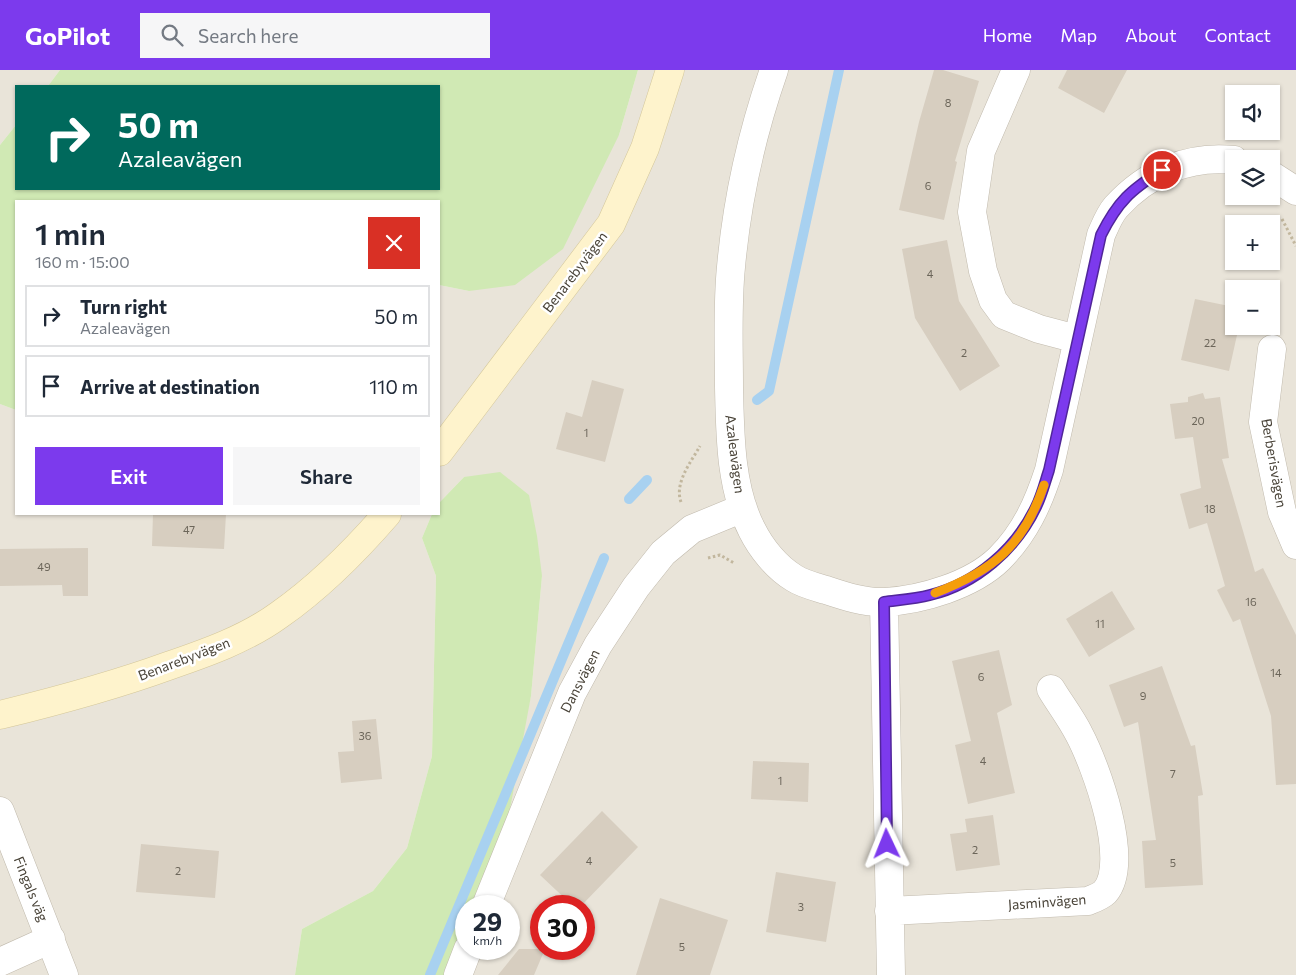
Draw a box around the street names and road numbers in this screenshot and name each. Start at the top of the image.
street label: Benarebyvägen [539,228,611,316]
street label: Azaleavägen [722,414,749,494]
street label: Berberisvägen [1258,417,1291,509]
street label: Benarebyvägen [135,633,232,684]
street label: Dansvägen [556,646,603,715]
street label: Fingals väg [11,854,52,924]
street label: Jasminvägen [1007,890,1087,913]

